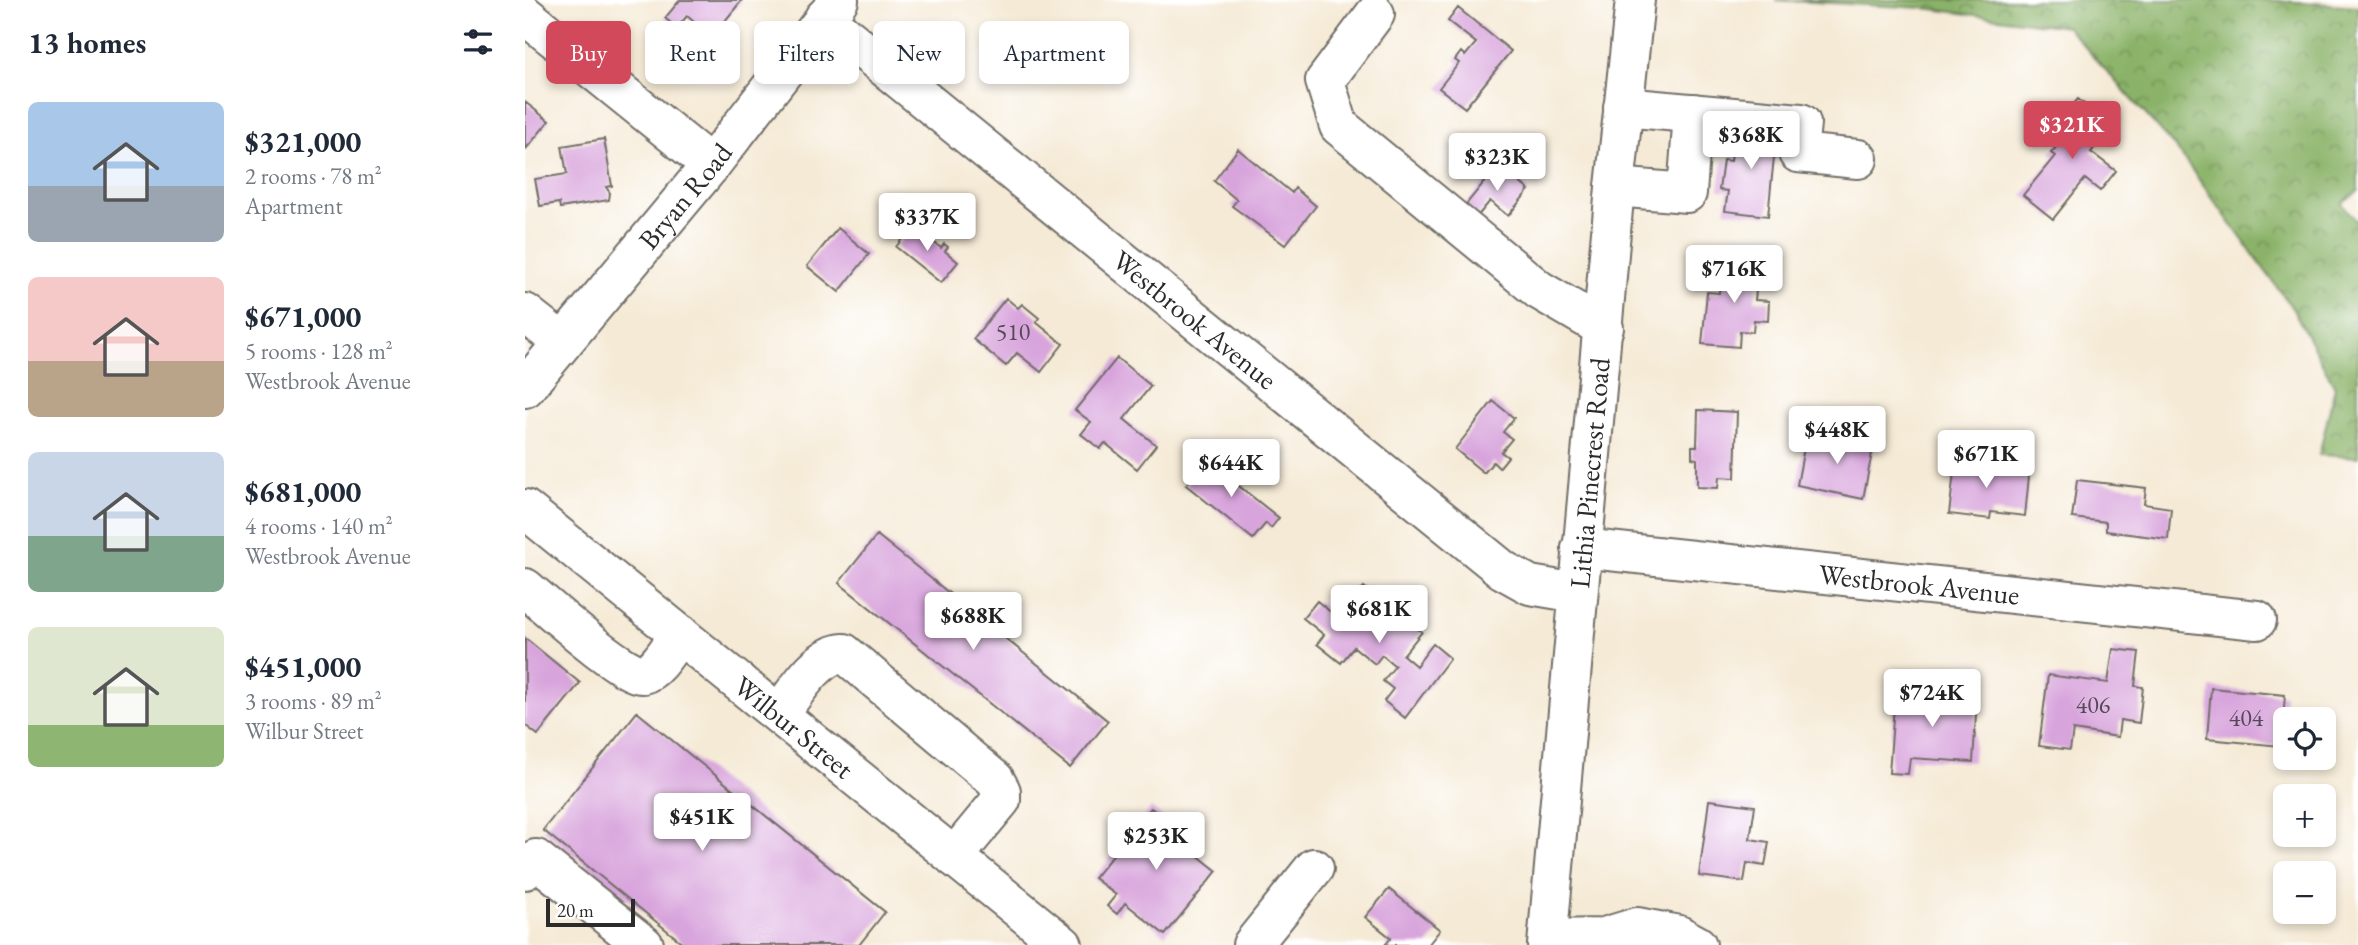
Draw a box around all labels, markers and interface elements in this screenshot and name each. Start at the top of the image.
chip: Buy [546,21,631,84]
chip: Rent [645,21,740,84]
chip: Filters [754,21,859,84]
chip: New [873,21,965,84]
chip: Apartment [979,21,1129,84]
text: 13 homes [28,23,146,62]
icon: filters [459,23,497,61]
pin: $321K [2023,102,2121,161]
text: $321K [2040,109,2104,139]
pin: $368K [1702,111,1800,171]
text: $368K [1719,119,1783,149]
text: $321,000 [245,122,361,161]
icon: home [84,130,168,214]
pin: $323K [1448,134,1546,193]
street label: Bryan Road [630,135,740,257]
text: $323K [1465,141,1529,171]
text: 2 rooms · 78 m² [245,161,382,191]
text: Apartment [245,191,343,221]
pin: $337K [878,194,976,253]
text: $337K [895,201,959,231]
street label: Westbrook Avenue [1105,242,1285,397]
pin: $716K [1685,246,1783,305]
text: $716K [1702,253,1766,283]
text: $671,000 [245,297,361,336]
icon: home [84,305,168,389]
house number: 510 [996,316,1030,347]
text: 5 rooms · 128 m² [245,336,393,366]
street label: Lithia Pinecrest Road [1561,355,1618,590]
text: Westbrook Avenue [245,366,411,396]
pin: $448K [1788,406,1886,466]
text: $448K [1805,414,1869,444]
pin: $671K [1937,430,2035,490]
text: $671K [1954,438,2018,468]
pin: $644K [1182,440,1280,499]
text: $644K [1199,447,1263,477]
text: $681,000 [245,472,361,511]
icon: home [84,480,168,564]
text: 4 rooms · 140 m² [245,511,393,541]
text: Westbrook Avenue [245,541,411,571]
street label: Westbrook Avenue [1817,555,2021,613]
pin: $681K [1330,586,1428,645]
pin: $688K [924,592,1022,652]
text: $681K [1347,593,1411,623]
text: $688K [941,600,1005,630]
text: $451,000 [245,647,361,686]
icon: home [84,655,168,739]
street label: Wilbur Street [726,667,861,786]
pin: $724K [1883,670,1981,729]
text: $724K [1900,677,1964,707]
text: 3 rooms · 89 m² [245,686,382,716]
house number: 406 [2076,689,2110,720]
house number: 404 [2229,702,2264,733]
map controls [2273,707,2336,924]
button: locate [2273,707,2336,770]
text: Wilbur Street [245,716,364,746]
button: + [2273,784,2336,847]
pin: $451K [653,794,751,853]
text: $451K [670,801,734,831]
pin: $253K [1107,812,1205,872]
text: $253K [1124,820,1188,850]
button: − [2273,861,2336,924]
scale bar [546,896,635,928]
text: 20 m [557,898,594,923]

